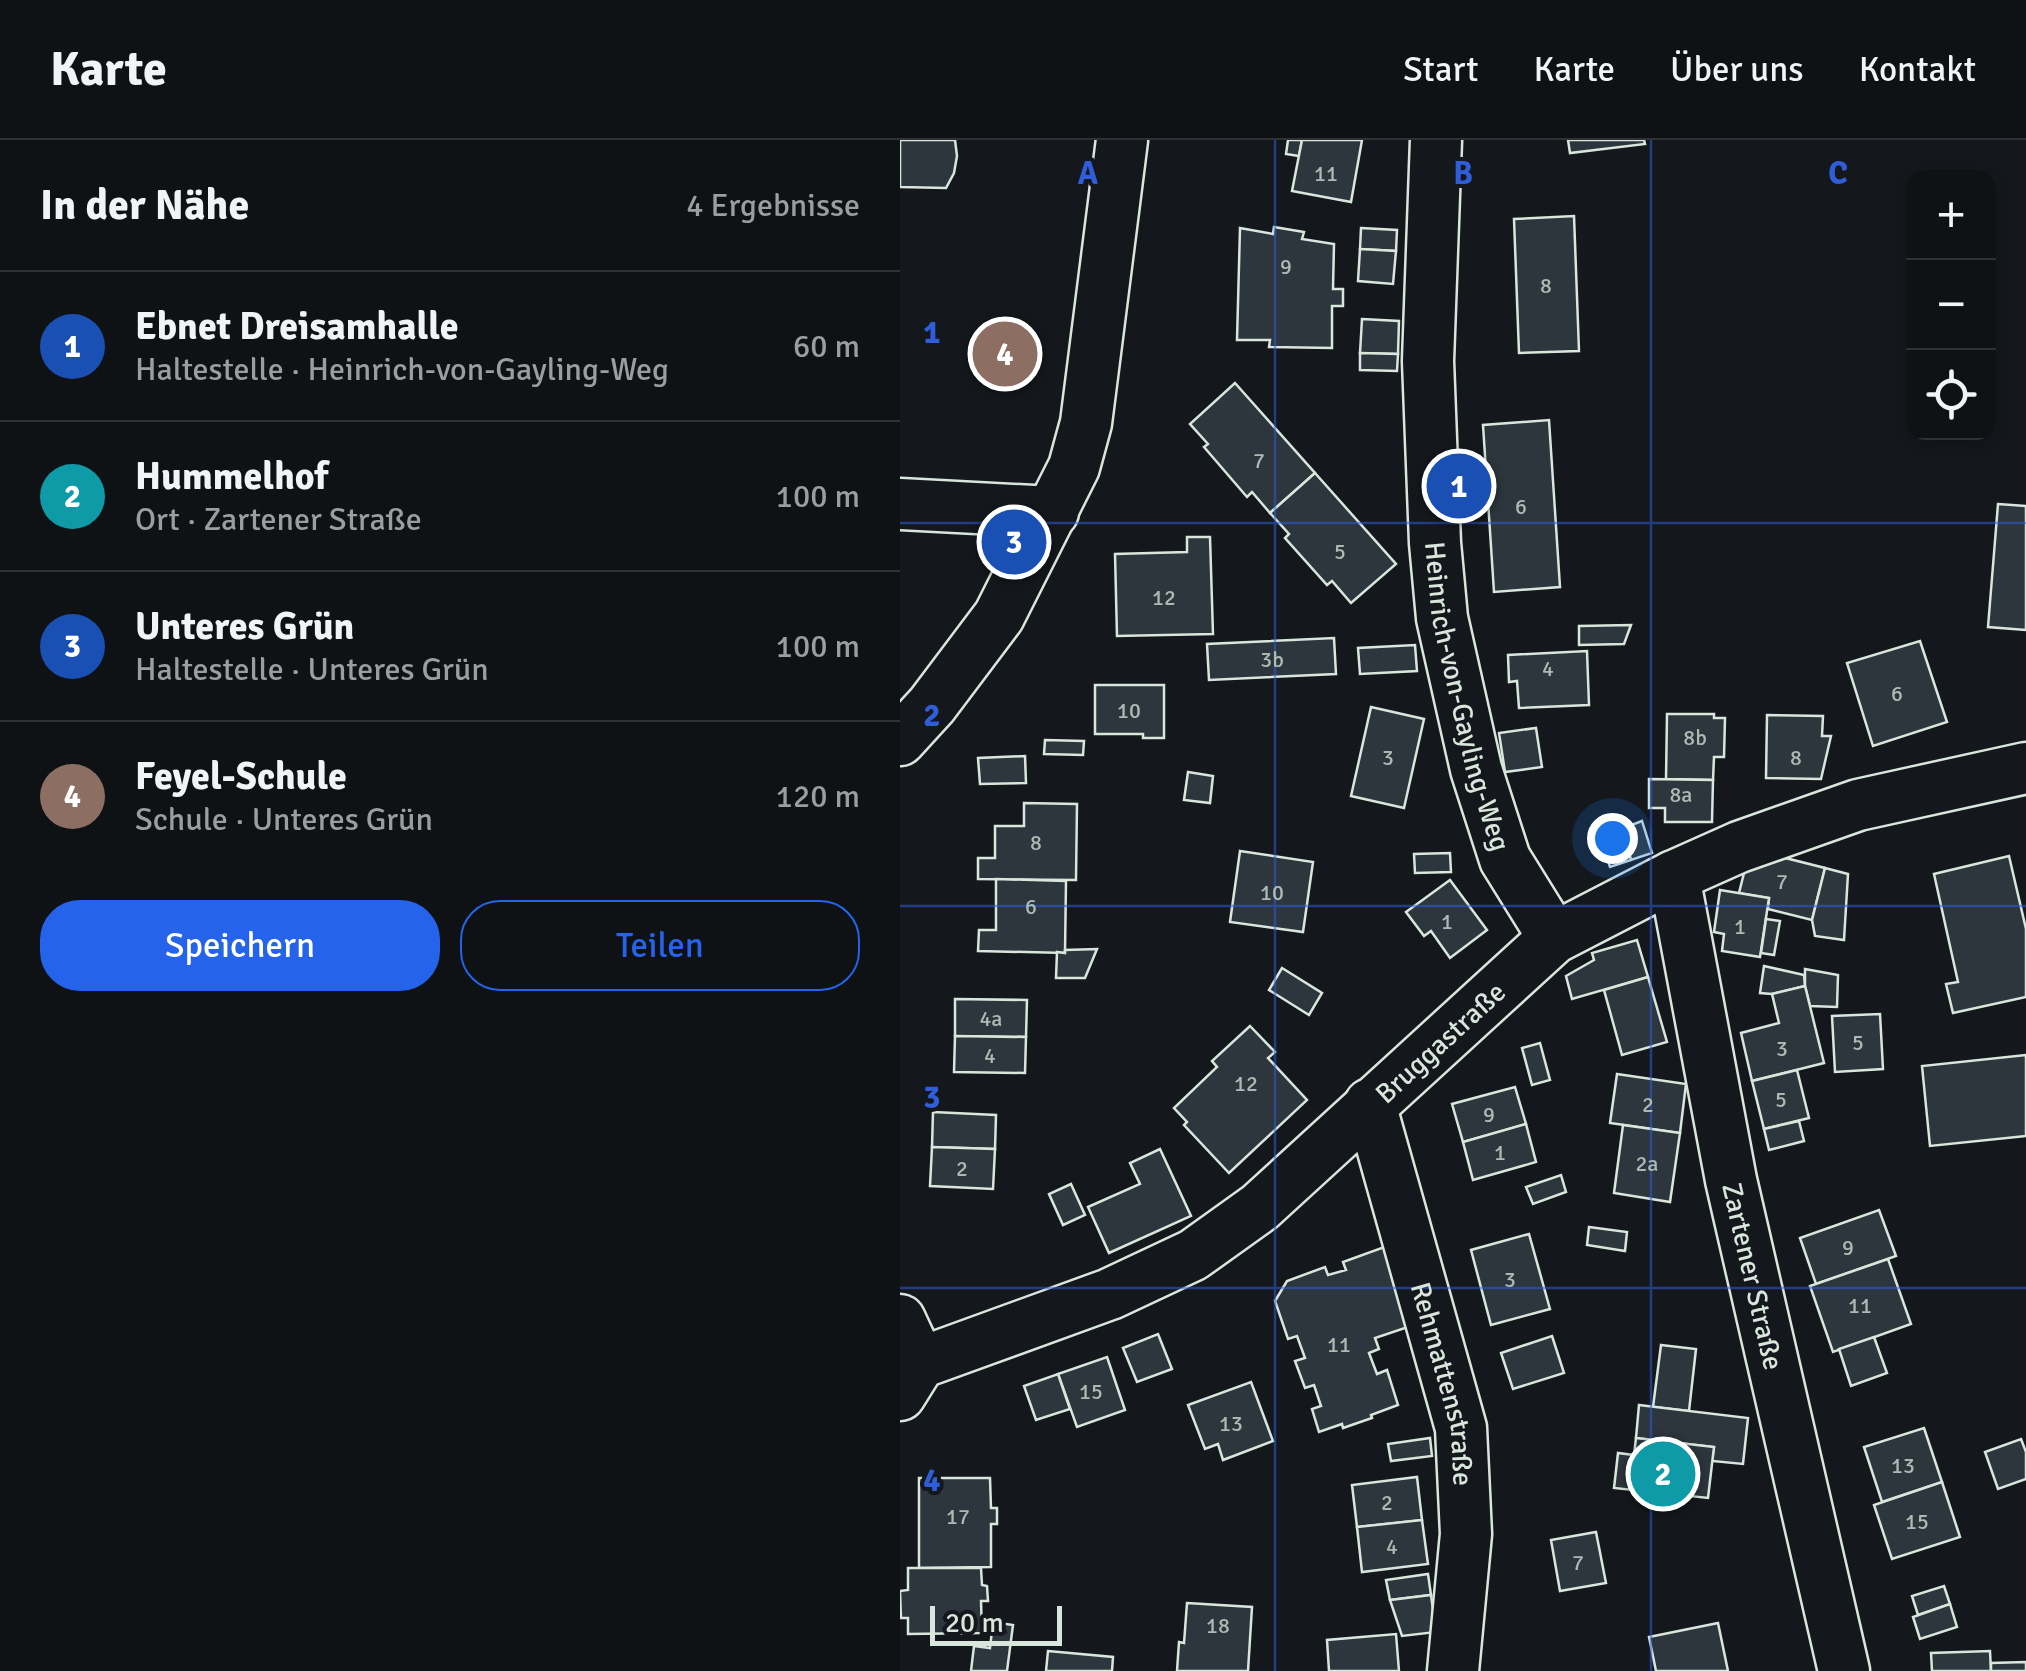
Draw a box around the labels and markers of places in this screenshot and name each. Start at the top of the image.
pin: 4 [972,316,1038,392]
pin: 1 [1426,448,1492,524]
pin: 3 [982,504,1046,580]
pin: 2 [1630,1436,1696,1512]

